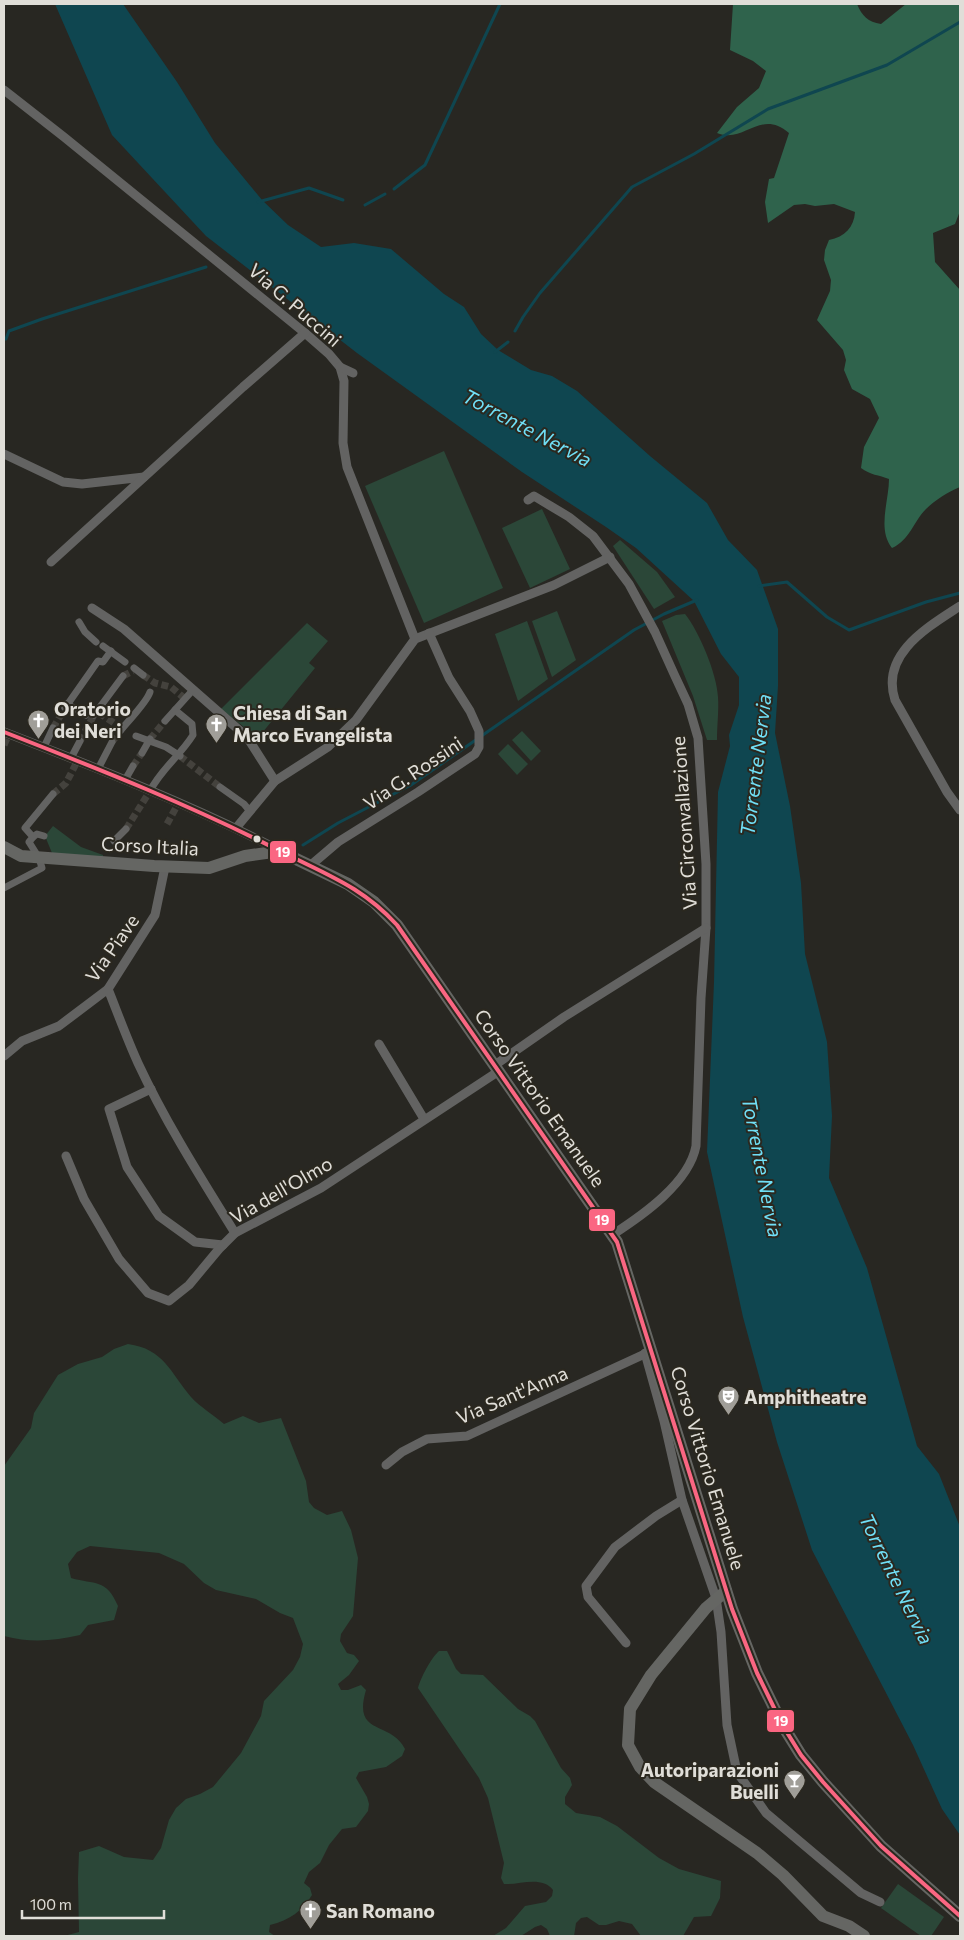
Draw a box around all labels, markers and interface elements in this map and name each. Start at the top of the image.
street label: Via G. Puccini [244,258,346,351]
water label: Torrente Nervia [459,383,596,471]
water label: Torrente Nervia [734,693,776,837]
place label: Oratorio dei Neri [54,697,131,742]
place label: Chiesa di San Marco Evangelista [233,701,392,746]
church icon: Oratorio dei Neri [26,708,50,739]
church icon: Chiesa di San Marco Evangelista [205,712,229,743]
street label: Via G. Rossini [359,731,467,814]
street label: Via Circonvallazione [666,736,701,911]
street label: Corso Italia [101,831,200,860]
unlabelled marker [252,834,262,844]
line badge: 19 [269,840,297,864]
text: 19 [276,843,291,860]
street label: Via Piave [80,909,143,986]
street label: Corso Vittorio Emanuele [470,1004,611,1191]
water label: Torrente Nervia [738,1094,788,1239]
street label: Via dell'Olmo [226,1151,336,1228]
line badge: 19 [588,1208,616,1232]
text: 19 [595,1211,610,1228]
street label: Via Sant'Anna [453,1361,571,1428]
street label: Corso Vittorio Emanuele [667,1363,750,1572]
theatre icon: Amphitheatre [716,1385,740,1416]
place label: Amphitheatre [744,1385,866,1408]
water label: Torrente Nervia [855,1509,939,1648]
line badge: 19 [766,1709,795,1733]
text: 19 [774,1712,789,1729]
place label: Autoriparazioni Buelli [641,1758,779,1803]
bar icon: Autoriparazioni Buelli [783,1769,807,1800]
scale bar [22,1888,165,1920]
text: 100 m [30,1895,72,1913]
church icon: San Romano [298,1899,322,1930]
place label: San Romano [326,1899,435,1922]

